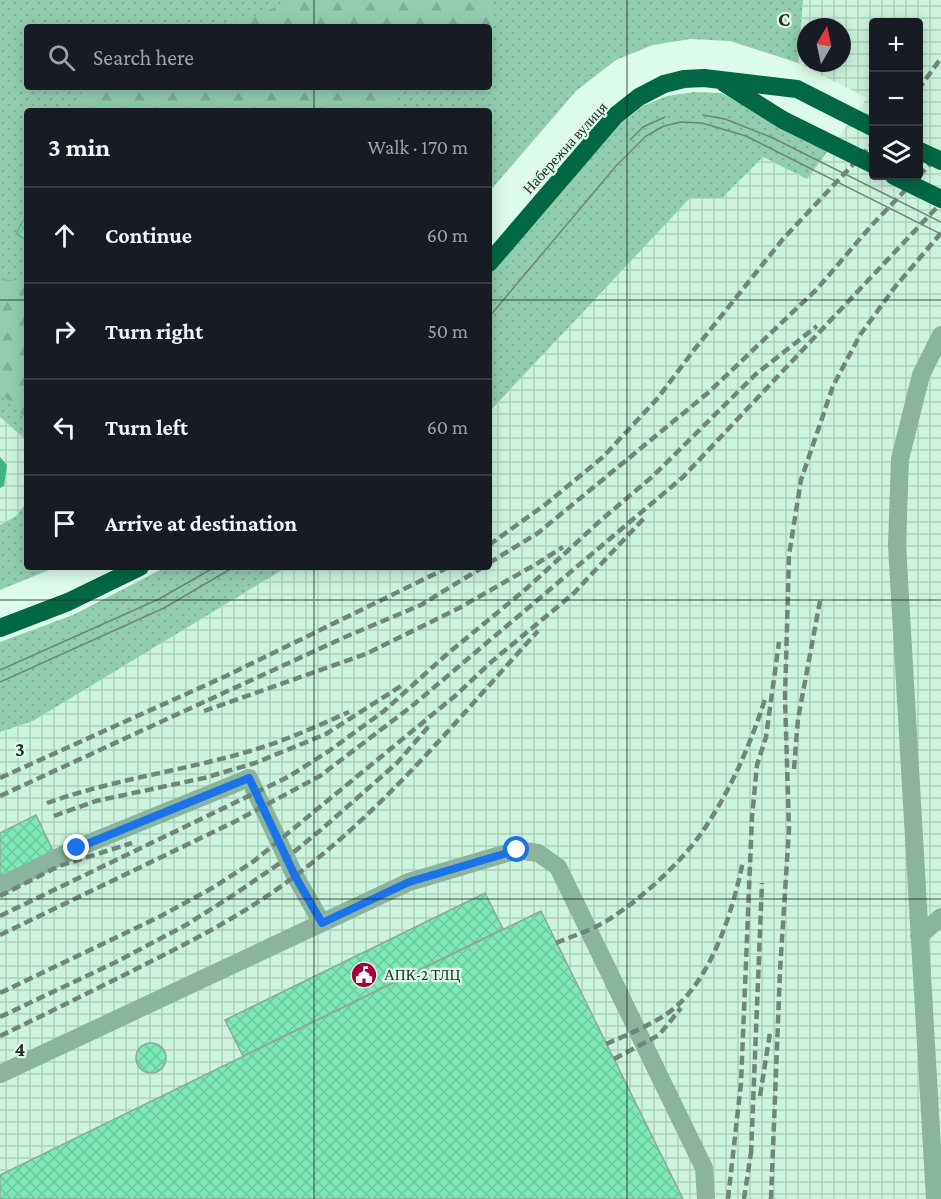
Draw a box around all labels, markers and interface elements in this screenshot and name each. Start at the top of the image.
text: C [778,8,790,30]
north arrow [797,18,851,72]
map controls [869,18,923,180]
button: + [869,18,923,72]
search box [24,24,492,90]
icon: search [45,41,78,74]
text: Search here [93,45,194,70]
button: − [869,72,923,126]
street label: Набережна вулиця [520,99,610,197]
button: layers [869,126,923,180]
text: 3 min [48,133,110,162]
text: Walk · 170 m [367,136,468,158]
icon: ahead [48,219,81,252]
text: Continue [105,223,192,248]
text: 60 m [427,224,468,246]
icon: right [48,315,81,348]
text: Turn right [105,319,203,344]
text: 50 m [427,320,468,342]
icon: left [48,411,81,444]
text: Turn left [105,415,188,440]
text: 60 m [427,416,468,438]
icon: arrive [48,507,81,540]
text: Arrive at destination [105,511,297,536]
text: 3 [15,738,25,760]
route end [63,834,89,860]
route start [503,836,529,862]
public building icon: АПК-2 ТЛЦ [349,960,379,990]
place label: АПК-2 ТЛЦ [384,967,460,983]
text: 4 [15,1038,26,1060]

